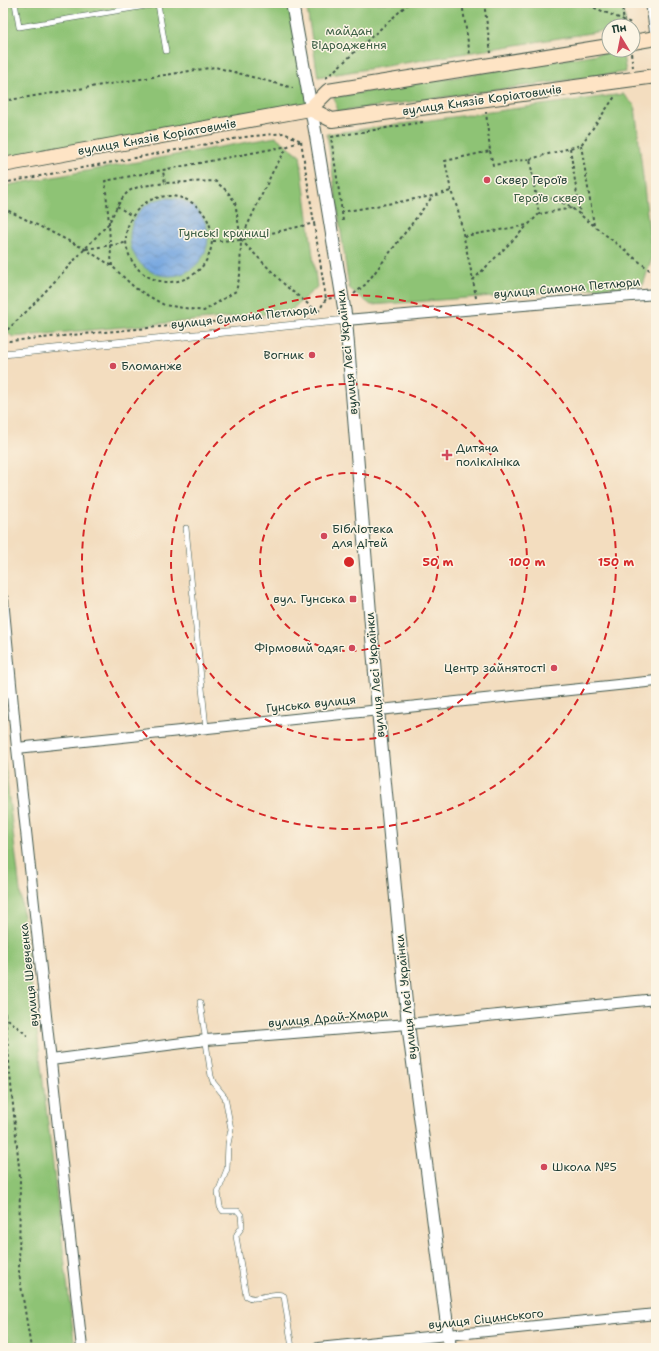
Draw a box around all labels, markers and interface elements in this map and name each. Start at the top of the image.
north arrow [601,18,641,58]
text: Пн [611,20,628,37]
park label: майдан Відродження [311,23,387,53]
street label: вулиця Князів Коріатовичів [401,81,563,119]
street label: вулиця Князів Коріатовичів [76,115,238,159]
place label: Сквер Героїв [495,172,567,188]
marker: Сквер Героїв [482,175,492,185]
park label: Героїв сквер [514,190,585,206]
park label: Гунські криниці [178,225,270,241]
street label: вулиця Симона Петлюри [493,274,641,302]
street label: вулиця Лесі Українки [332,288,362,415]
street label: вулиця Симона Петлюри [170,301,318,333]
place label: Вогник [263,347,305,363]
marker: Вогник [307,350,317,360]
place label: Бломанже [121,358,182,374]
marker: Бломанже [108,361,118,371]
place label: Дитяча поліклініка [456,440,521,470]
marker: Дитяча поліклініка [441,449,453,461]
place label: Бібліотека для дітей [332,521,394,551]
marker: Бібліотека для дітей [319,531,329,541]
text: 50 m [423,554,454,570]
text: 100 m [509,554,546,570]
text: 150 m [598,554,634,570]
centre of rings [342,555,356,569]
place label: вул. Гунська [273,591,346,607]
marker: вул. Гунська [348,594,358,604]
street label: вулиця Лесі Українки [362,611,388,738]
place label: Фірмовий одяг [254,640,345,656]
marker: Фірмовий одяг [347,643,357,653]
place label: Центр зайнятості [444,660,546,676]
marker: Центр зайнятості [549,663,559,673]
street label: Гунська вулиця [265,691,357,717]
street label: вулиця Шевченка [16,922,42,1028]
street label: вулиця Лесі Українки [391,933,421,1060]
street label: вулиця Драй-Хмари [267,1005,389,1031]
place label: Школа №5 [552,1159,617,1175]
marker: Школа №5 [539,1162,549,1172]
street label: вулиця Сіцинського [428,1305,544,1333]

